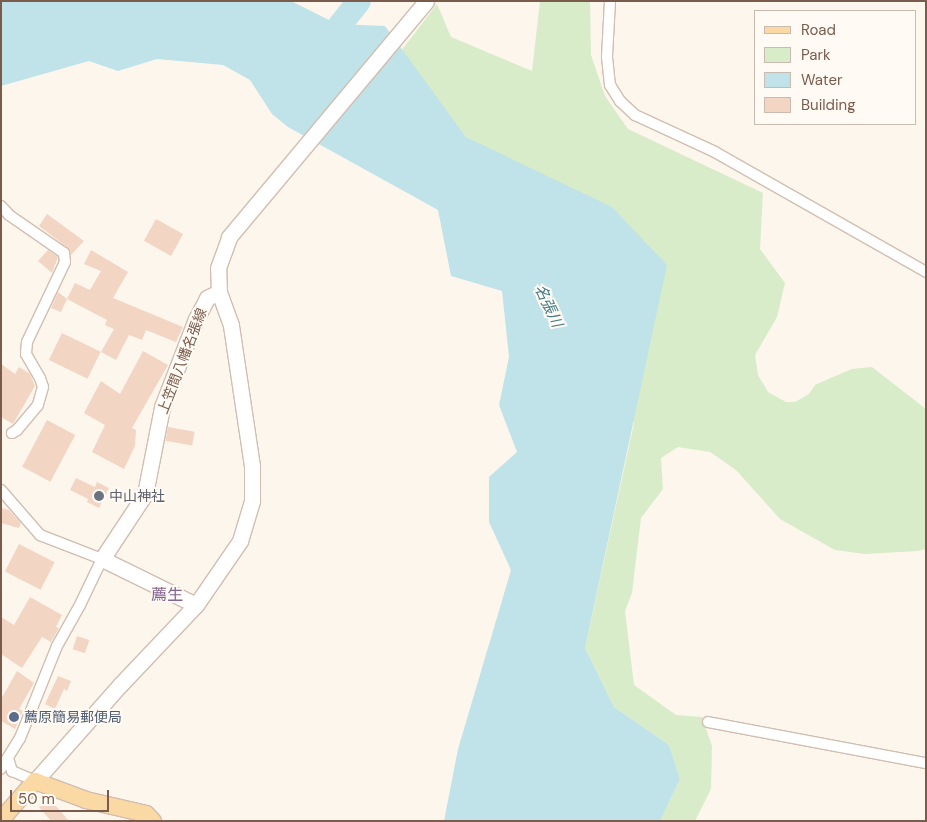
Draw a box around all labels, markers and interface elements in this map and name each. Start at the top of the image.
legend [754,10,917,125]
text: Road [801,20,836,40]
text: Park [801,45,831,65]
text: Water [801,70,842,90]
text: Building [801,95,856,115]
water label: 名張川 [530,282,566,330]
street label: 上笠間八幡名張線 [154,306,210,416]
place label: 中山神社 [109,488,165,504]
marker: 中山神社 [93,490,105,502]
district label: 薦生 [151,585,183,605]
place label: 薦原簡易郵便局 [24,709,122,725]
marker: 薦原簡易郵便局 [8,711,20,723]
scale bar [12,780,111,812]
text: 50 m [18,789,55,809]

